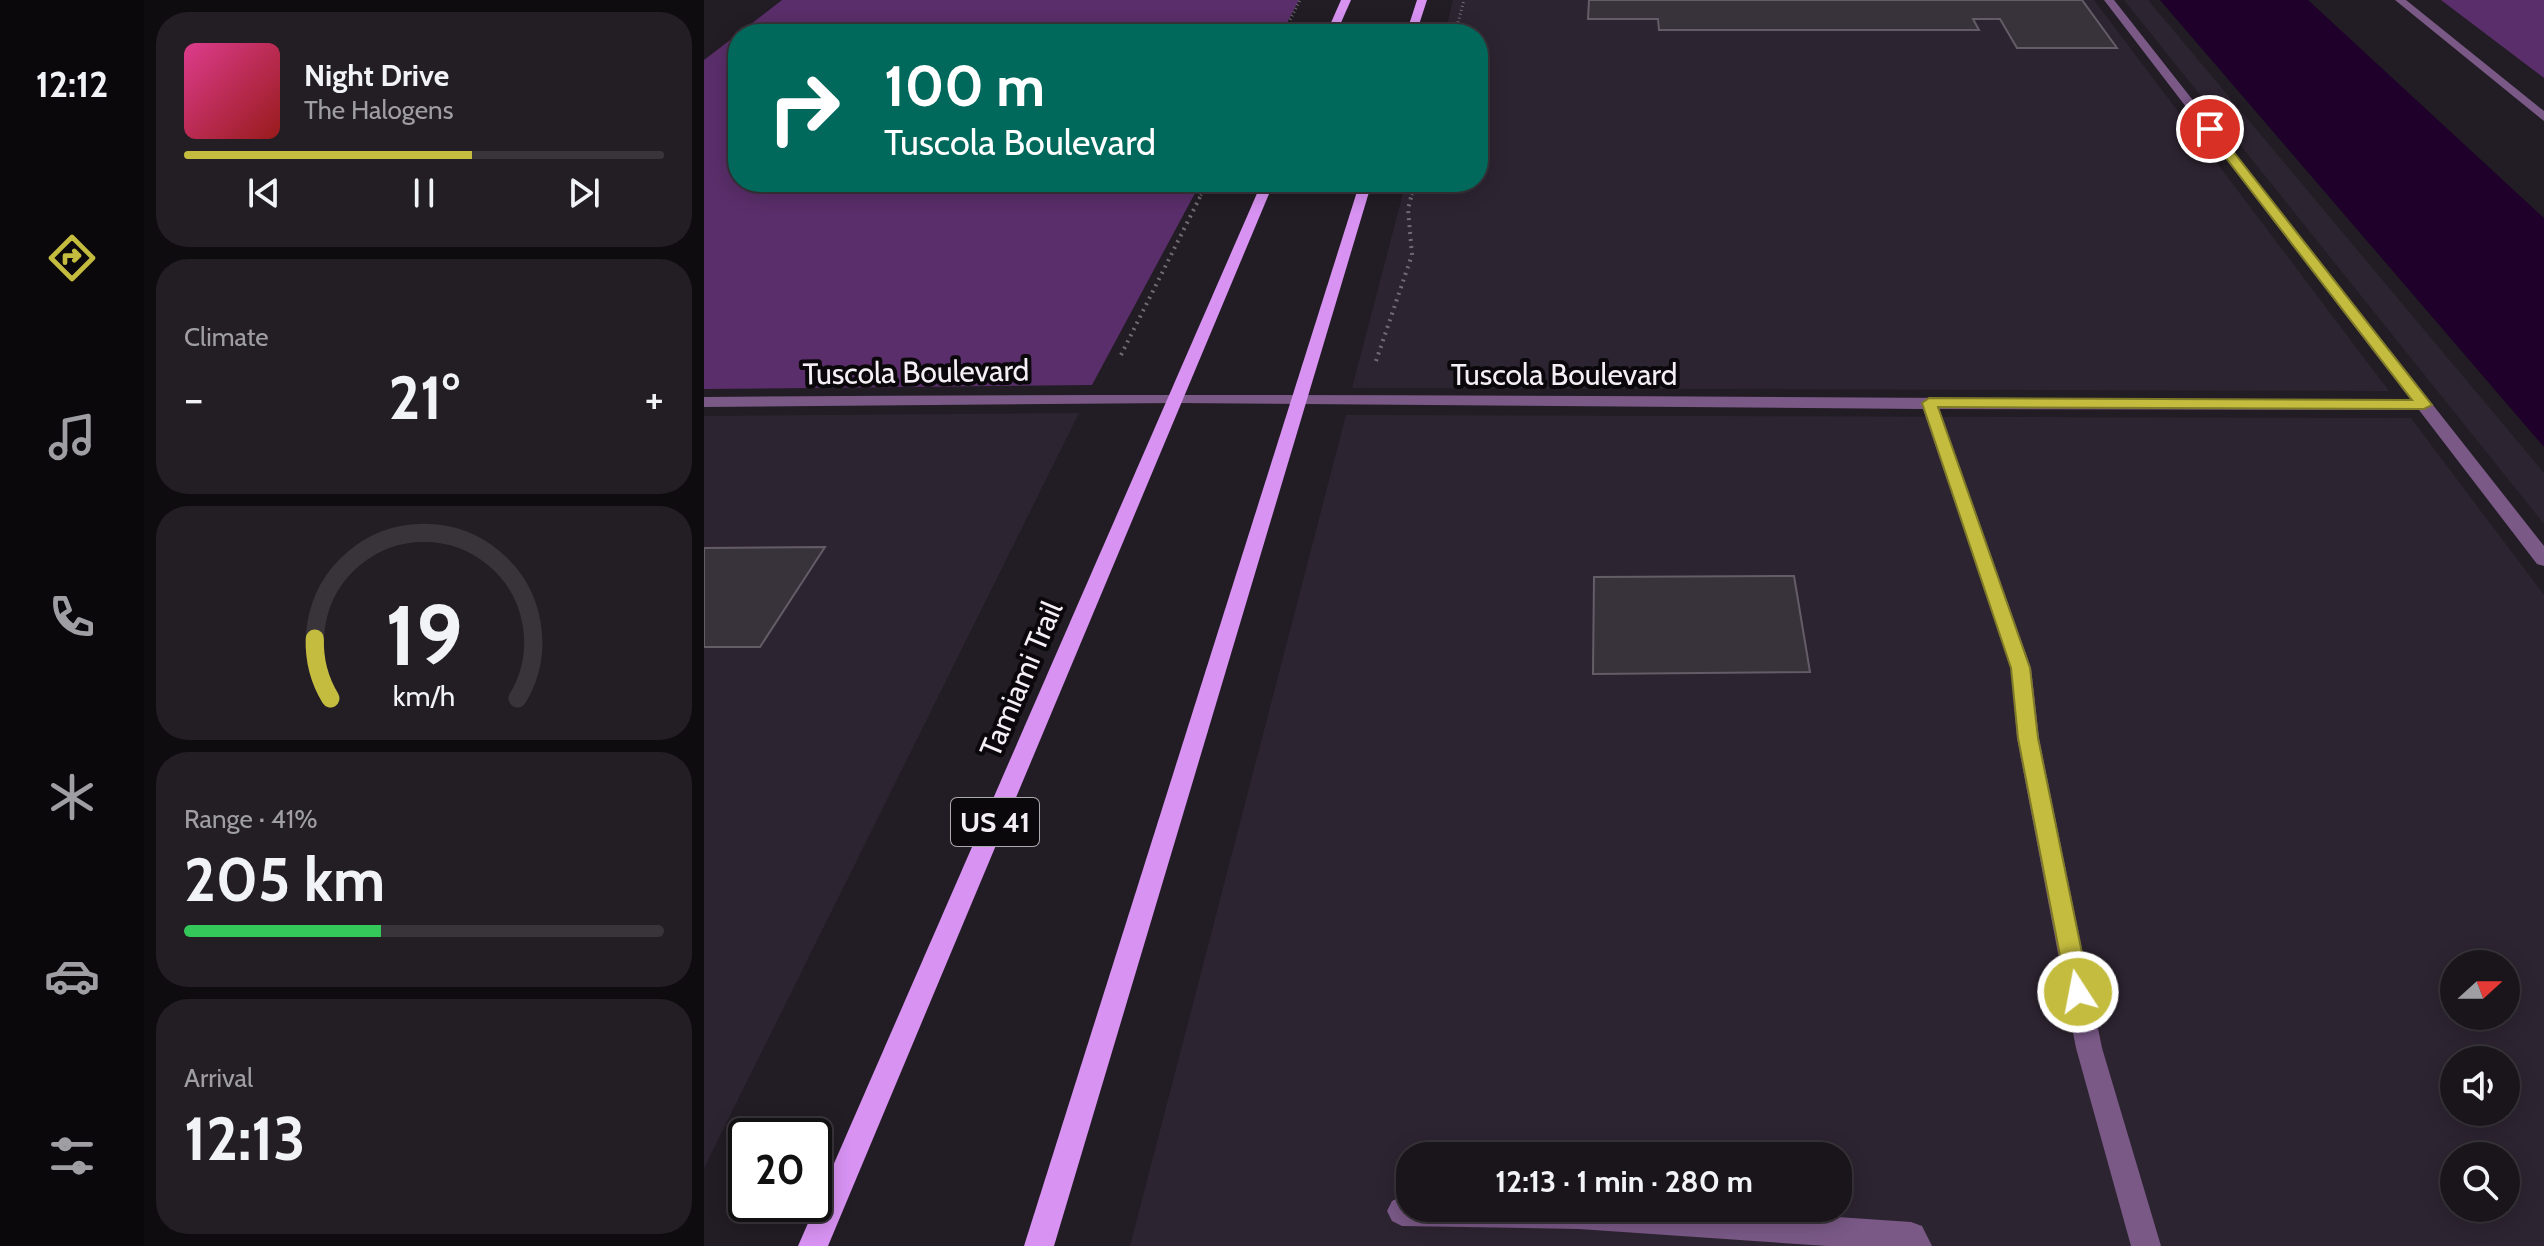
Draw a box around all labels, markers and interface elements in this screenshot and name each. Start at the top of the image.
text: 100 m [884,52,1045,120]
icon: right [752,56,856,160]
text: Night Drive [304,57,449,94]
text: 12:12 [36,62,108,106]
text: The Halogens [304,94,453,126]
pin [2176,95,2244,163]
icon: arrive [2188,107,2232,151]
text: Tuscola Boulevard [884,120,1156,164]
icon: previous [242,171,286,215]
icon: pause [402,171,446,215]
icon: next [562,171,606,215]
icon: directions [44,230,100,286]
text: Climate [184,321,269,353]
street label: Tuscola Boulevard [802,352,1030,392]
street label: Tuscola Boulevard [1451,356,1677,393]
text: 21° [388,361,460,434]
text: − [184,372,203,425]
text: + [645,372,664,425]
icon: music [44,409,100,465]
text: 19 [385,585,463,686]
icon: phone [44,589,100,645]
street label: Tamiami Trail [972,596,1070,762]
text: km/h [393,678,455,713]
icon: climate [44,769,100,825]
road number: US 41 [951,798,1039,846]
text: Range · 41% [184,803,318,835]
text: 205 km [184,843,385,916]
icon: car [44,948,100,1004]
position arrow [2036,950,2120,1034]
north arrow [2440,950,2520,1030]
map controls [2440,950,2520,1222]
button: sound [2440,1046,2520,1126]
text: Arrival [184,1062,253,1094]
text: 12:13 [184,1102,306,1175]
speed limit sign: 20 [728,1118,832,1222]
icon: filters [44,1128,100,1184]
button: search [2440,1142,2520,1222]
text: 12:13 · 1 min · 280 m [1495,1163,1753,1200]

